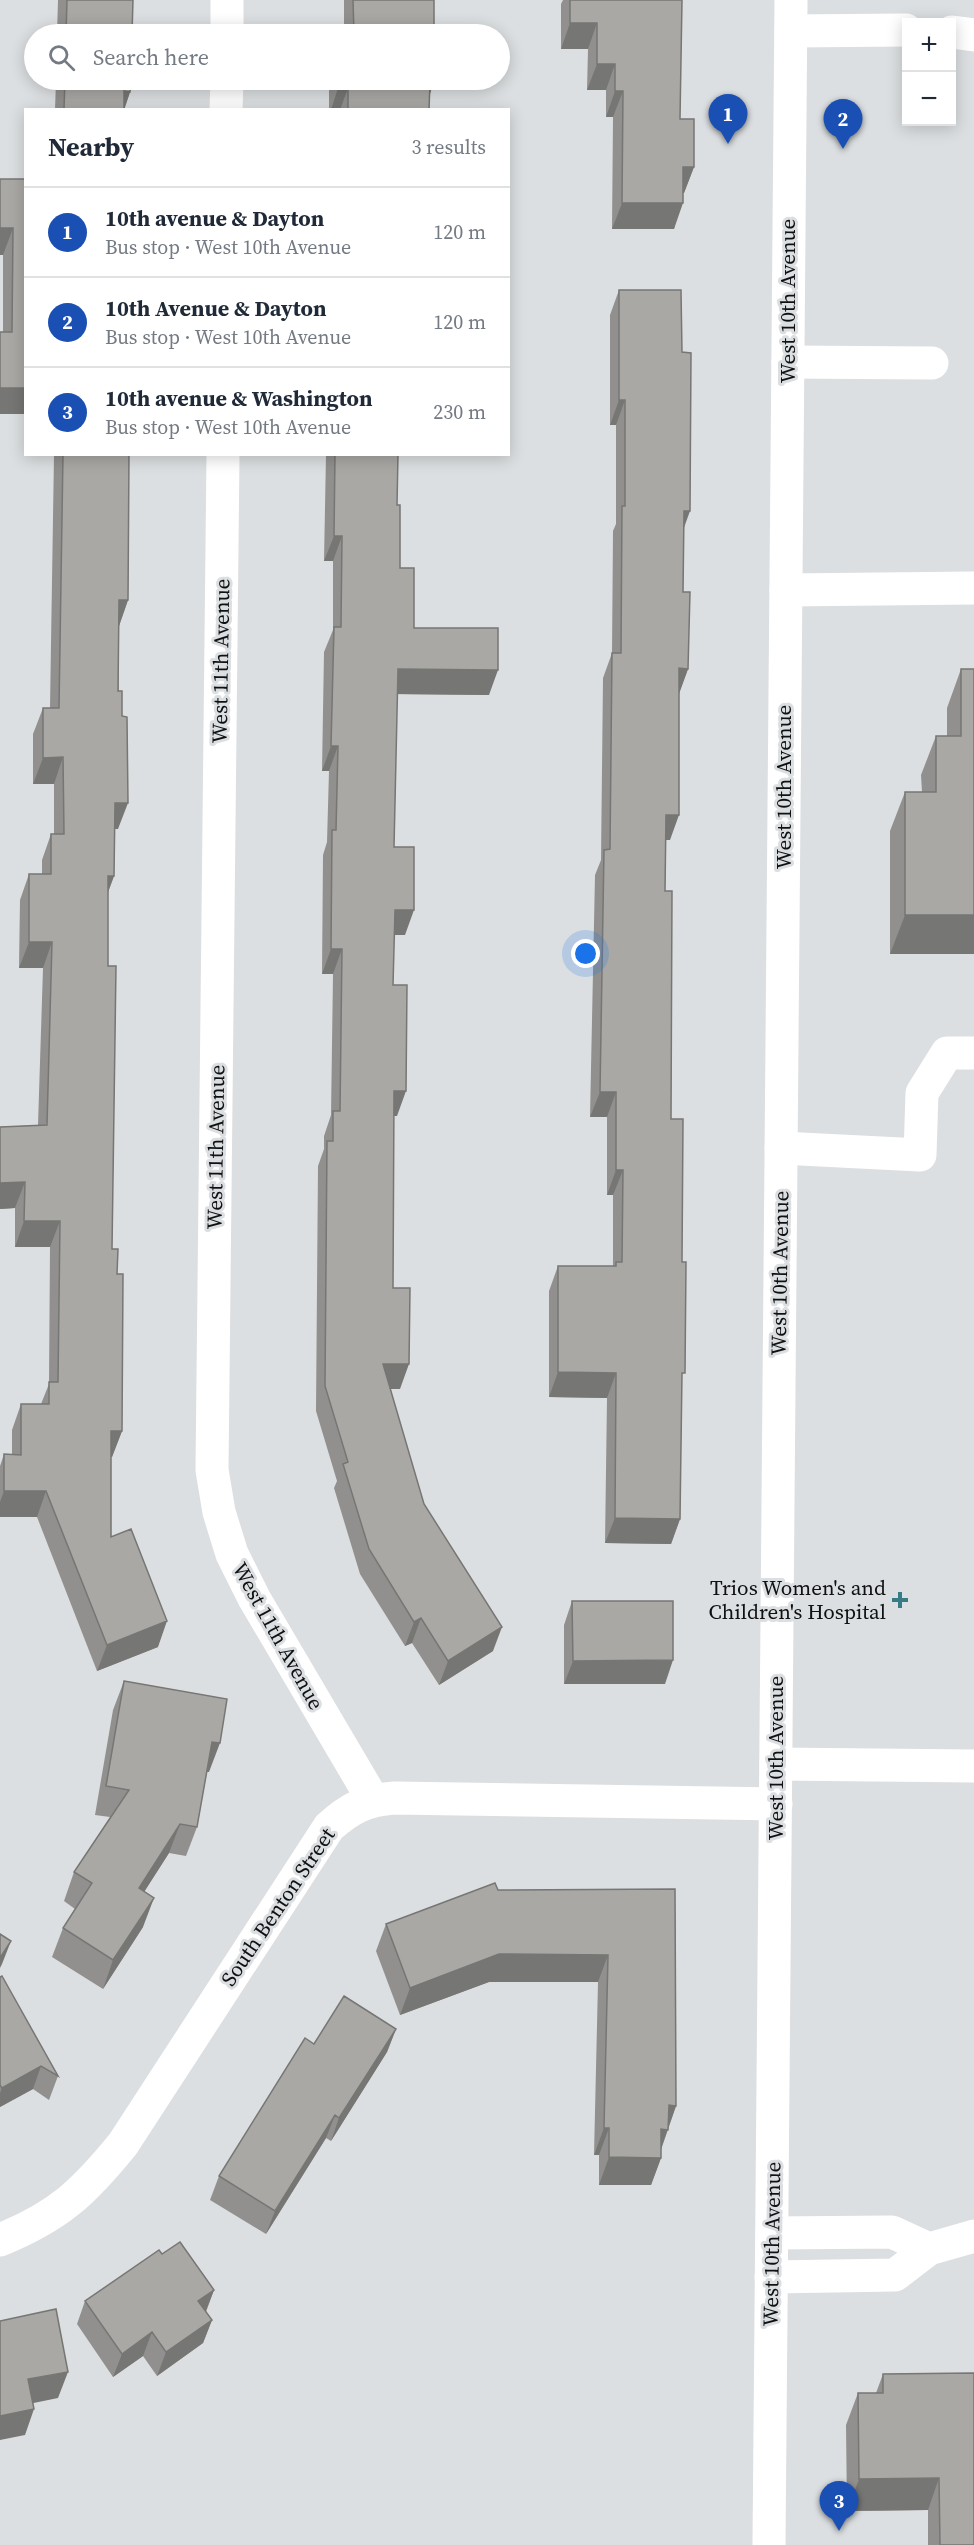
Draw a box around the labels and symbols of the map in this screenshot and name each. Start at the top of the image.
pin: 1 [708,94,748,144]
pin: 2 [824,100,862,149]
street label: West 10th Avenue [773,219,802,383]
street label: West 11th Avenue [205,578,236,744]
street label: West 10th Avenue [769,705,798,869]
your location [571,939,600,968]
street label: West 11th Avenue [200,1064,231,1230]
street label: West 10th Avenue [764,1190,795,1356]
street label: West 11th Avenue [226,1557,331,1715]
place label: Trios Women's and Children's Hospital [709,1573,886,1626]
marker: Trios Women's and Children's Hospital [891,1591,909,1609]
street label: West 10th Avenue [761,1676,790,1840]
street label: South Benton Street [214,1822,342,1992]
street label: West 10th Avenue [756,2161,787,2327]
pin: 3 [820,2482,858,2531]

